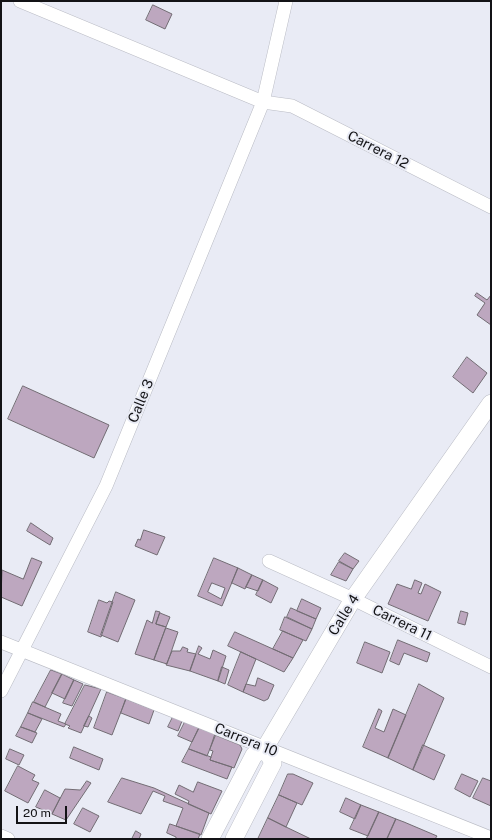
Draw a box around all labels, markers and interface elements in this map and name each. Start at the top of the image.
street label: Carrera 12 [345,127,411,173]
street label: Calle 3 [125,377,157,425]
street label: Calle 4 [325,591,363,639]
street label: Carrera 11 [370,601,434,645]
street label: Carrera 10 [212,720,280,760]
scale bar [18,798,69,824]
text: 20 m [23,806,51,820]

